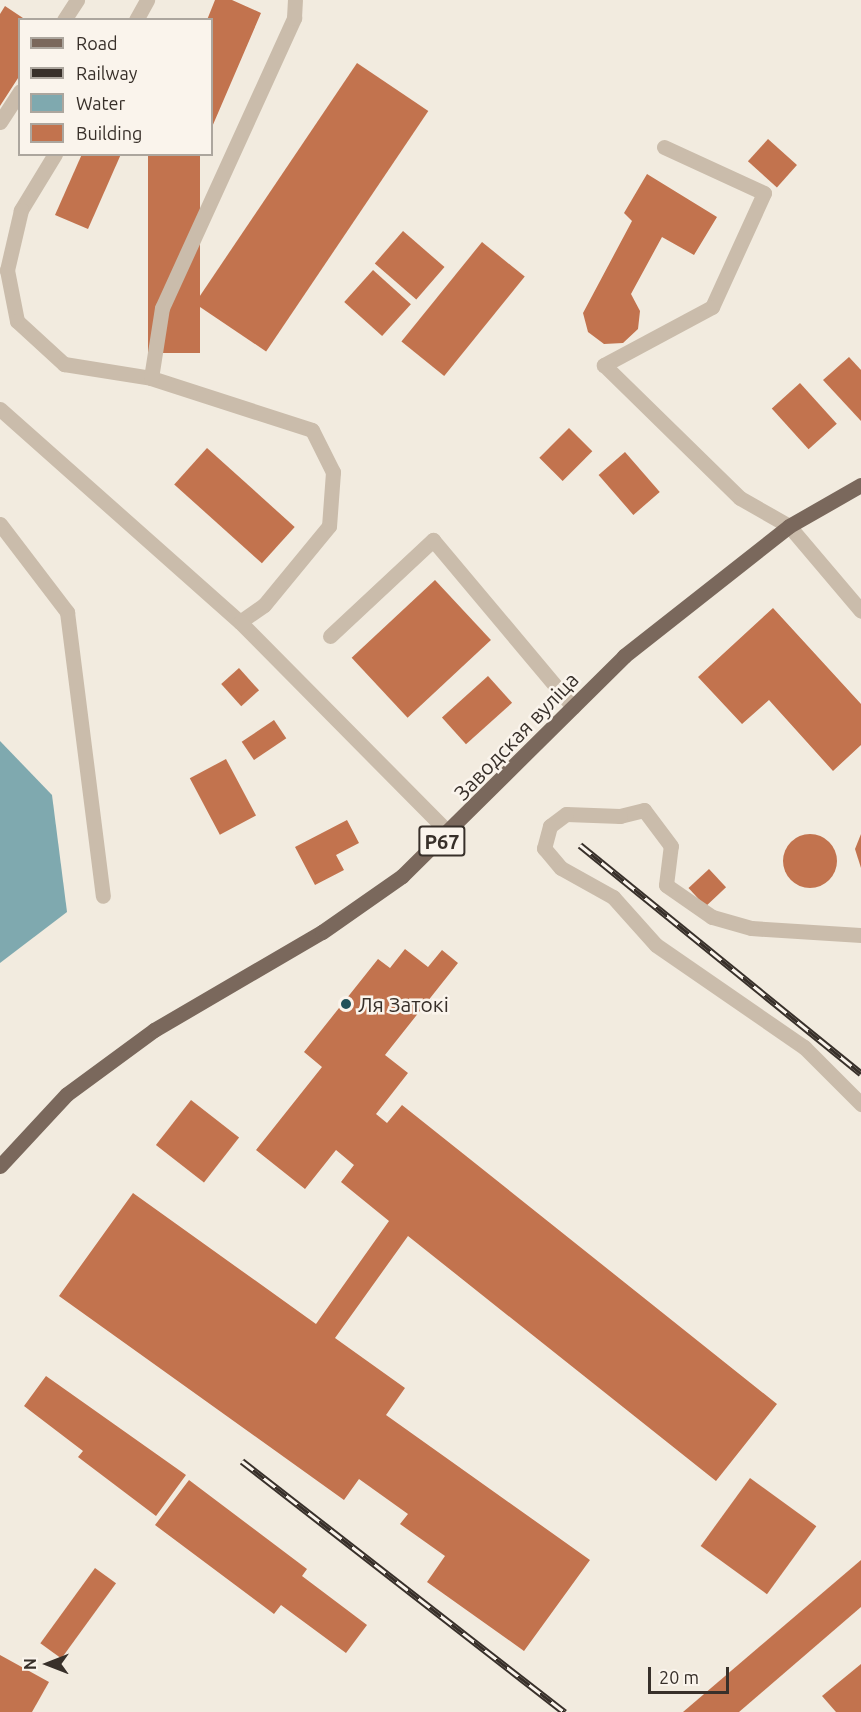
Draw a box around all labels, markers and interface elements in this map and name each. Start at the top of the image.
legend [18,18,213,156]
text: Road [76,33,118,53]
text: Railway [76,63,137,83]
text: Water [76,93,125,113]
text: Building [76,123,142,143]
street label: Заводская вуліца [449,667,583,805]
road number: Р67 [418,824,466,858]
place label: Ля Затокі [358,991,449,1017]
marker: Ля Затокі [339,997,353,1011]
north arrow [18,1634,78,1694]
scale bar [651,1655,732,1693]
text: N [21,1658,39,1670]
text: 20 m [659,1667,699,1687]

